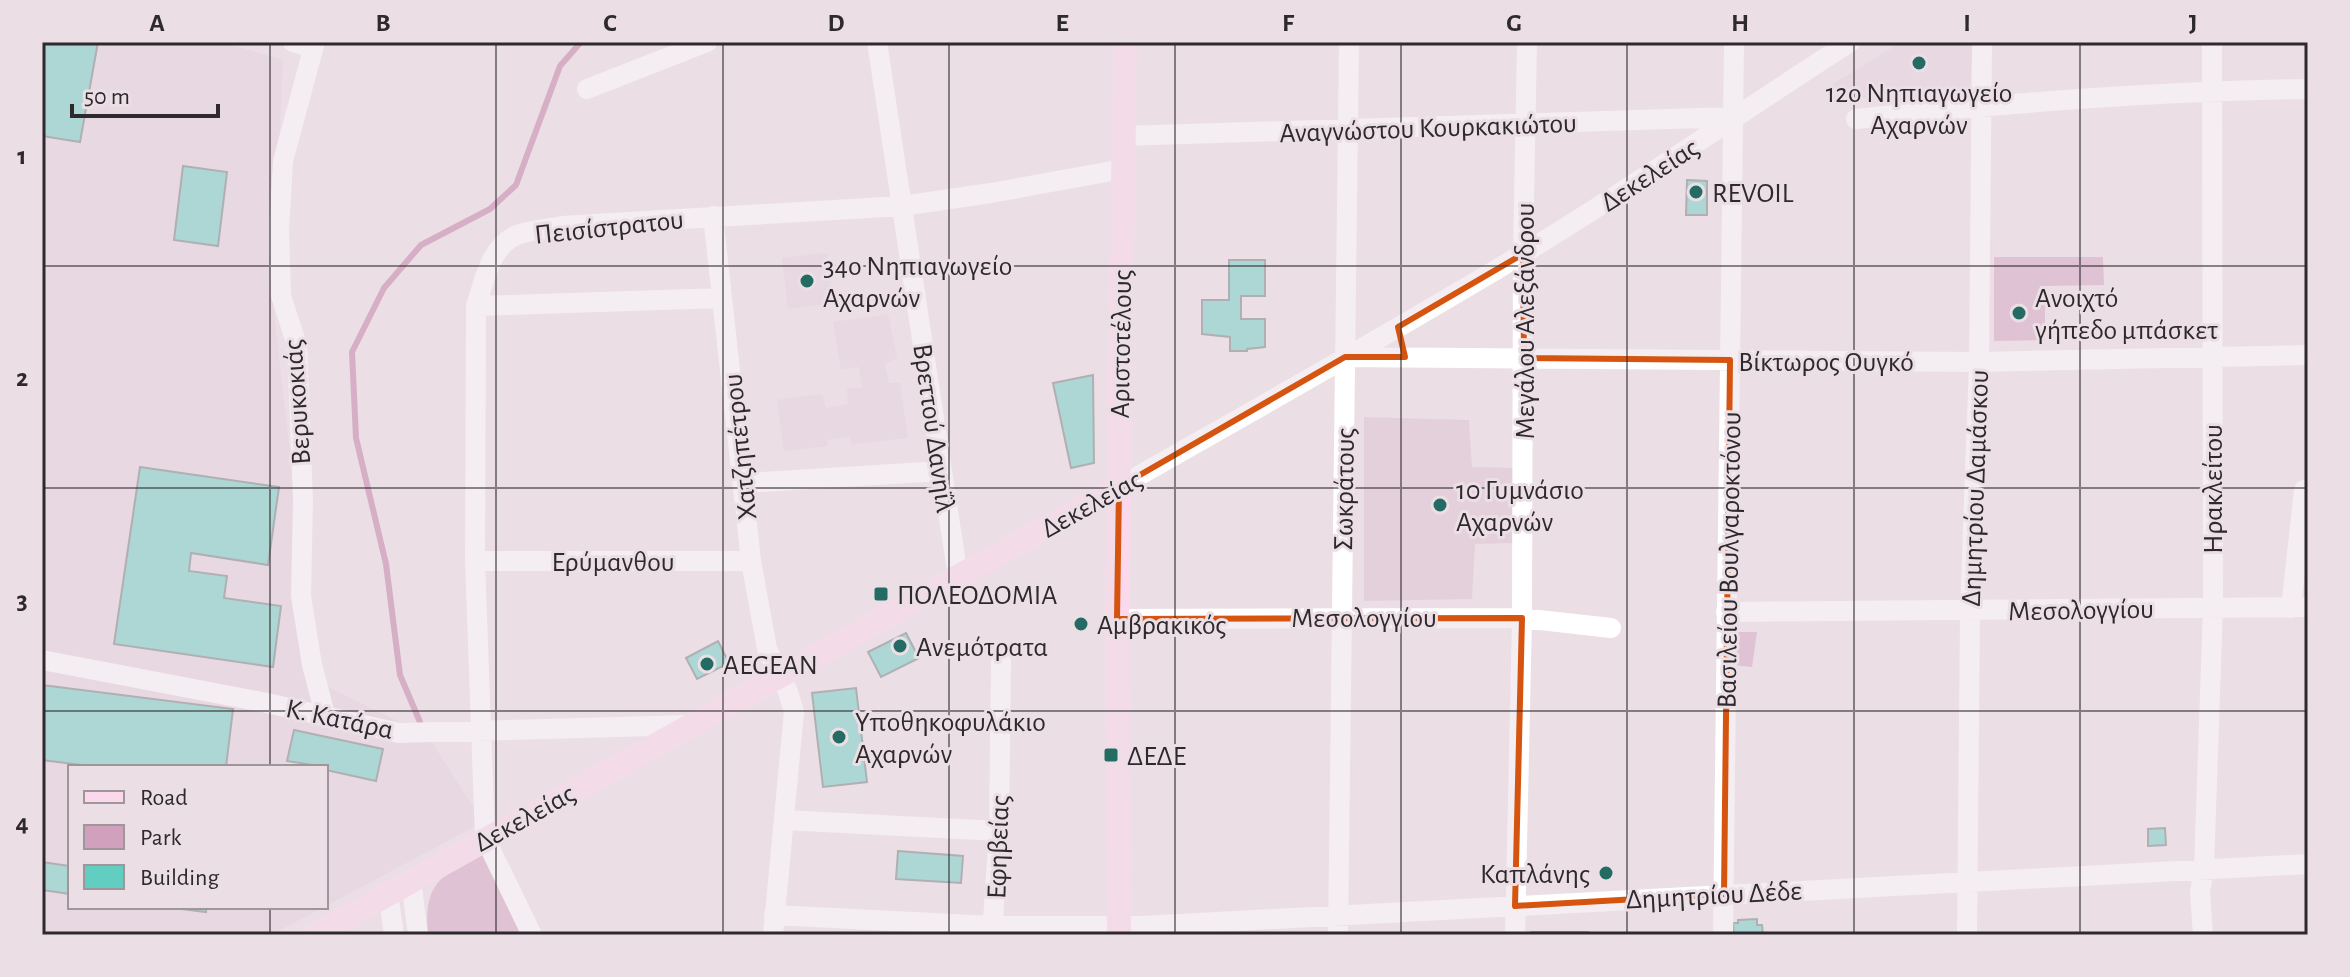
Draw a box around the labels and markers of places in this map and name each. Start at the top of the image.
marker: 12ο Νηπιαγωγείο Αχαρνών [1910,54,1928,72]
place label: 12ο Νηπιαγωγείο Αχαρνών [1826,80,2012,140]
place label: REVOIL [1712,180,1794,208]
marker: REVOIL [1687,183,1705,201]
place label: 34o Νηπιαγωγείο Αχαρνών [823,253,1012,313]
marker: 34o Νηπιαγωγείο Αχαρνών [798,272,816,290]
place label: Ανοιχτό γήπεδο μπάσκετ [2035,285,2218,345]
marker: Ανοιχτό γήπεδο μπάσκετ [2010,304,2028,322]
place label: 10 Γυμνάσιο Αχαρνών [1456,477,1584,537]
marker: 10 Γυμνάσιο Αχαρνών [1431,496,1449,514]
place label: ΠΟΛΕΟΔΟΜΙΑ [897,582,1057,610]
marker: ΠΟΛΕΟΔΟΜΙΑ [872,585,890,603]
place label: Αμβρακικός [1097,612,1227,640]
marker: Αμβρακικός [1072,615,1090,633]
place label: Ανεμότρατα [916,634,1048,662]
marker: Ανεμότρατα [891,637,909,655]
place label: AEGEAN [723,652,818,680]
marker: AEGEAN [698,655,716,673]
place label: Υποθηκοφυλάκιο Αχαρνών [855,709,1046,769]
marker: Υποθηκοφυλάκιο Αχαρνών [830,728,848,746]
place label: ΔΕΔΕ [1127,743,1186,771]
marker: ΔΕΔΕ [1102,746,1120,764]
place label: Καπλάνης [1480,861,1590,889]
marker: Καπλάνης [1597,864,1615,882]

